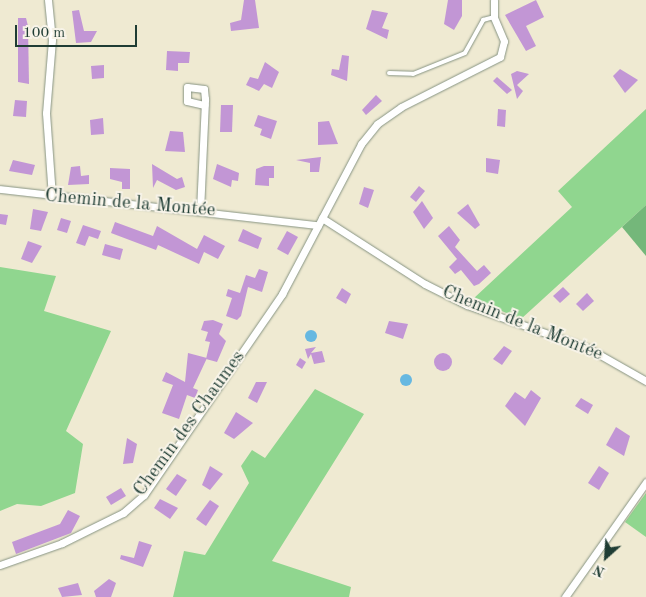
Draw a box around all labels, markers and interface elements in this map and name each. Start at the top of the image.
scale bar [18,15,140,47]
text: 100 m [23,26,65,41]
street label: Chemin de la Montée [44,185,216,223]
street label: Chemin de la Montée [438,281,606,367]
street label: Chemin des Chaumes [129,347,251,501]
north arrow [581,532,631,582]
text: N [592,562,607,579]

